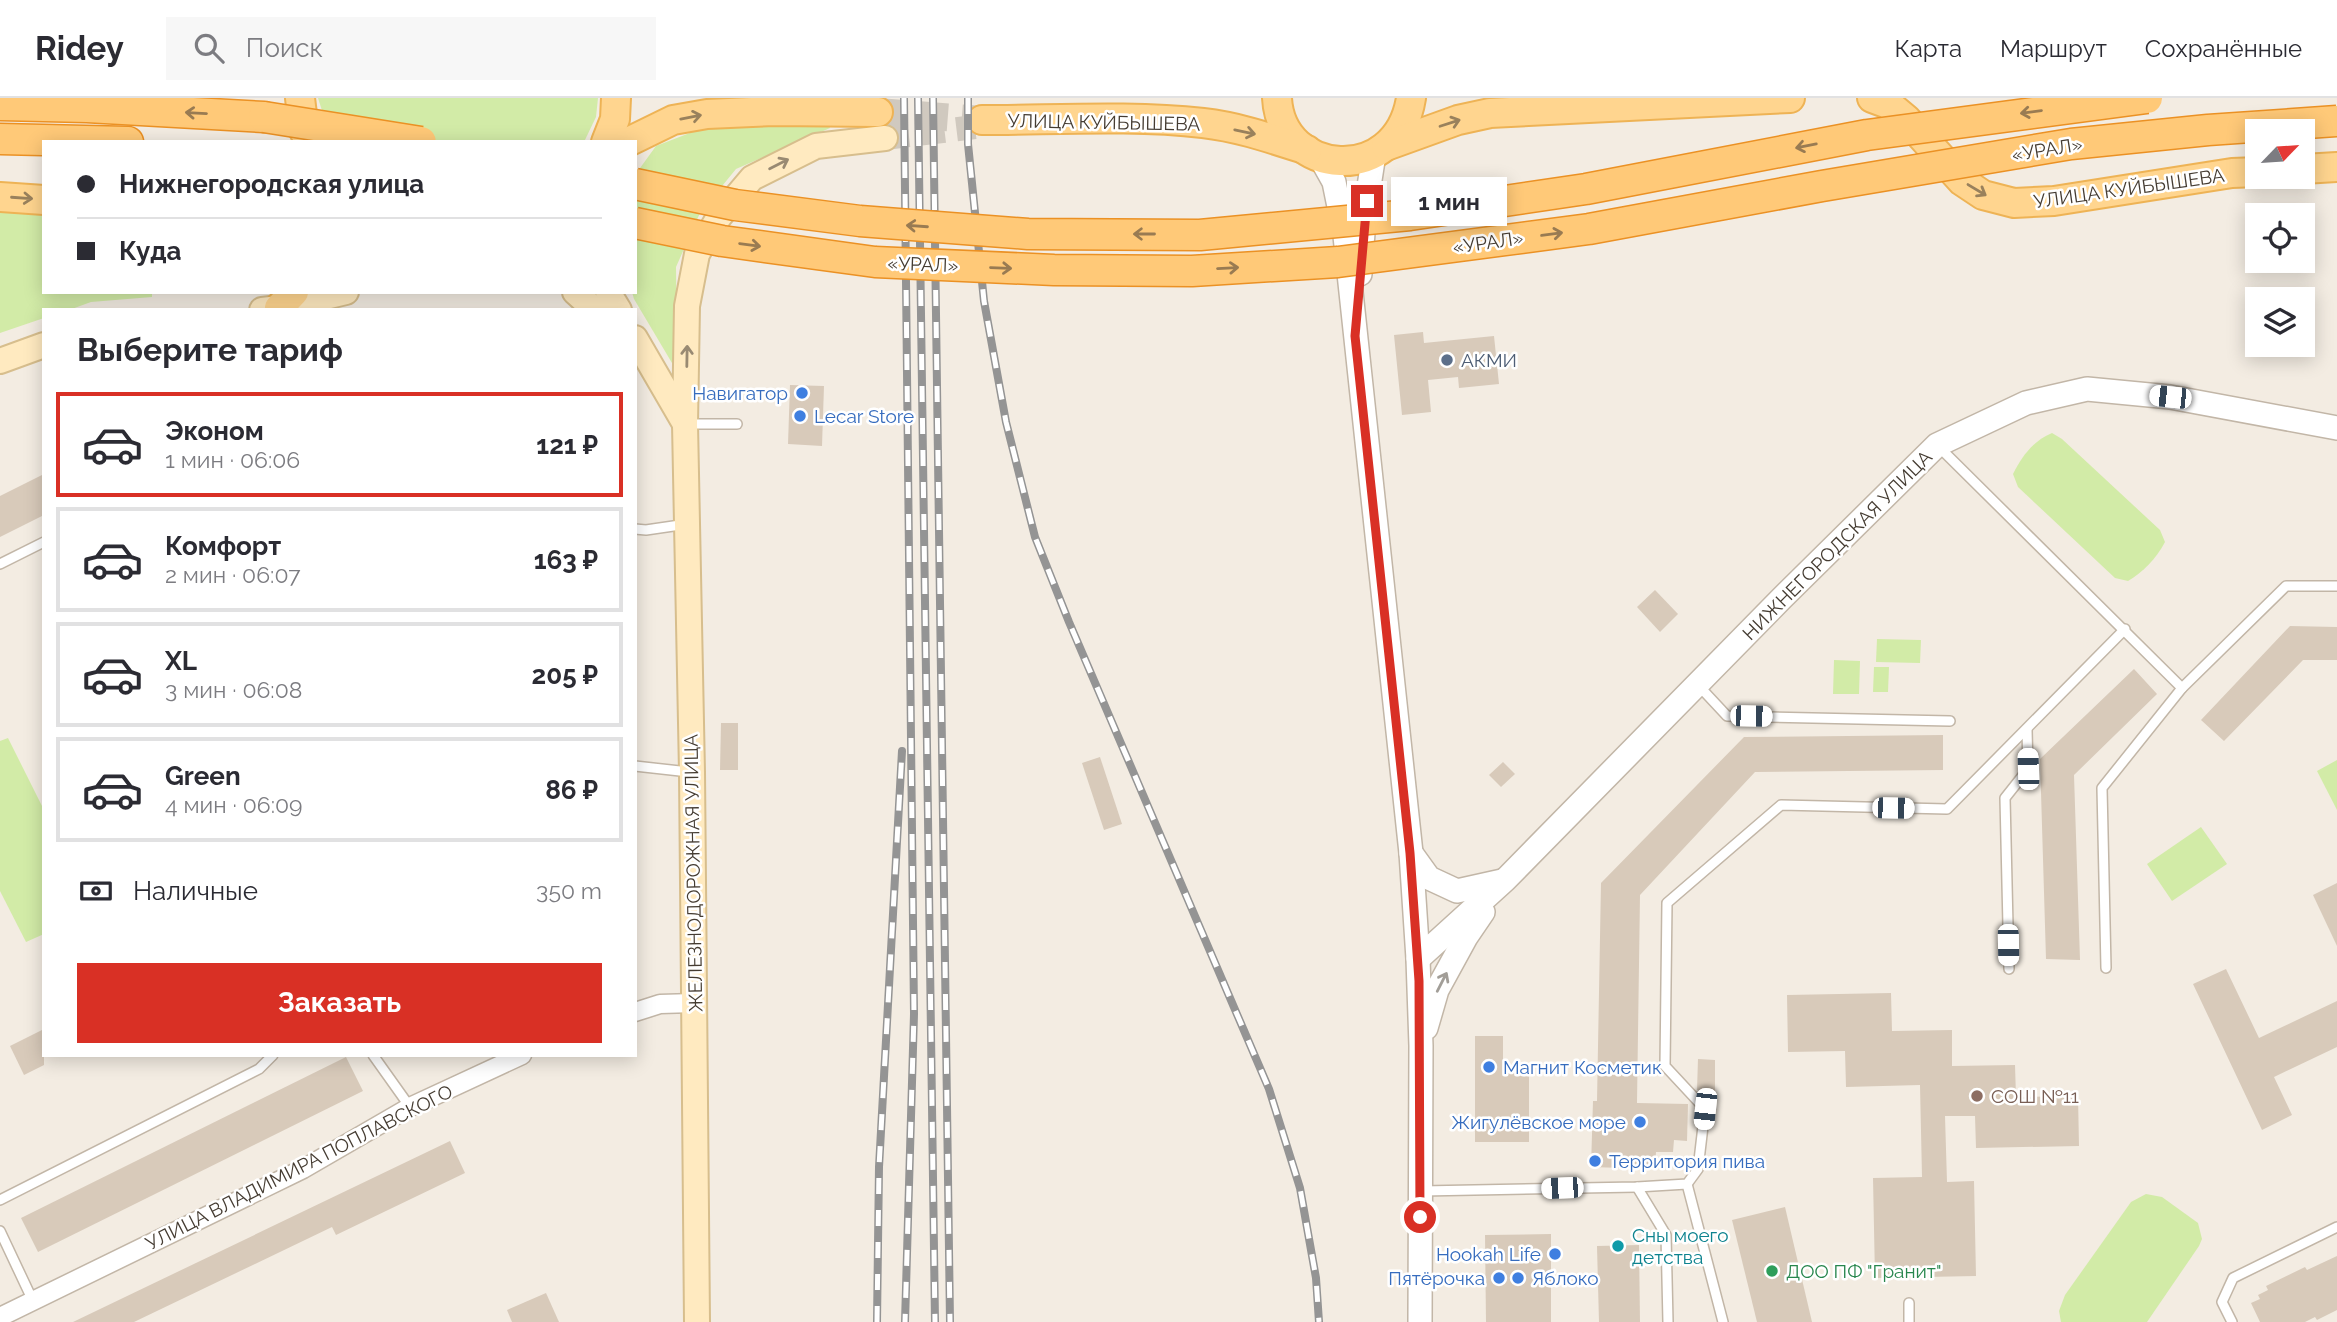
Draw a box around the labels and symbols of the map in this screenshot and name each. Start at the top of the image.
one-way arrow [2020,106,2043,119]
one-way arrow [185,107,208,120]
street label: УЛИЦА КУЙБЫШЕВА [1008,109,1201,135]
one-way arrow [679,110,702,123]
one-way arrow [1439,115,1461,128]
north arrow [2245,119,2315,189]
one-way arrow [1233,125,1256,139]
street label: «УРАЛ» [2010,133,2084,165]
one-way arrow [1795,140,1818,154]
one-way arrow [768,157,789,171]
street label: УЛИЦА КУЙБЫШЕВА [2032,164,2226,212]
callout: 1 мин [1392,176,1507,226]
one-way arrow [1966,183,1986,197]
route end [1351,185,1383,217]
one-way arrow [10,192,33,205]
one-way arrow [906,219,929,232]
street label: «УРАЛ» [1451,226,1525,258]
one-way arrow [1133,227,1156,241]
one-way arrow [1540,227,1563,240]
one-way arrow [739,239,761,252]
street label: «УРАЛ» [887,252,959,276]
one-way arrow [989,261,1012,274]
one-way arrow [1217,262,1240,275]
one-way arrow [680,345,693,368]
place label: АКМИ [1461,349,1517,371]
marker: АКМИ [1439,352,1455,368]
place label: Навигатор [692,382,788,404]
car [2149,384,2192,410]
marker: Навигатор [794,385,810,401]
place label: Lecar Store [814,405,914,427]
marker: Lecar Store [792,408,808,424]
street label: НИЖНЕГОРОДСКАЯ УЛИЦА [1738,446,1936,644]
car [1730,705,1773,727]
street label: ЖЕЛЕЗНОДОРОЖНАЯ УЛИЦА [680,734,706,1012]
car [2017,748,2040,790]
car [1872,797,1915,819]
car [1998,924,2019,966]
one-way arrow [1436,972,1450,993]
place label: Магнит Косметик [1503,1056,1662,1078]
marker: Магнит Косметик [1481,1059,1497,1075]
street label: УЛИЦА ВЛАДИМИРА ПОПЛАВСКОГО [142,1080,456,1254]
place label: СОШ №11 [1991,1085,2079,1107]
car [1693,1087,1718,1131]
marker: СОШ №11 [1969,1088,1985,1104]
place label: Жигулёвское море [1451,1111,1626,1133]
marker: Жигулёвское море [1632,1114,1648,1130]
place label: Территория пива [1609,1150,1765,1172]
marker: Территория пива [1587,1153,1603,1169]
car [1541,1177,1584,1199]
route start [1404,1201,1436,1233]
place label: Сны моего детства [1632,1224,1729,1268]
marker: Сны моего детства [1610,1238,1626,1254]
place label: Hookah Life [1436,1243,1541,1265]
marker: Hookah Life [1547,1246,1563,1262]
place label: ДОО ПФ "Гранит" [1786,1260,1941,1282]
marker: ДОО ПФ "Гранит" [1764,1263,1780,1279]
place label: Пятёрочка [1388,1267,1485,1289]
place label: Яблоко [1532,1267,1598,1289]
marker: Пятёрочка [1491,1270,1507,1286]
marker: Яблоко [1510,1270,1526,1286]

